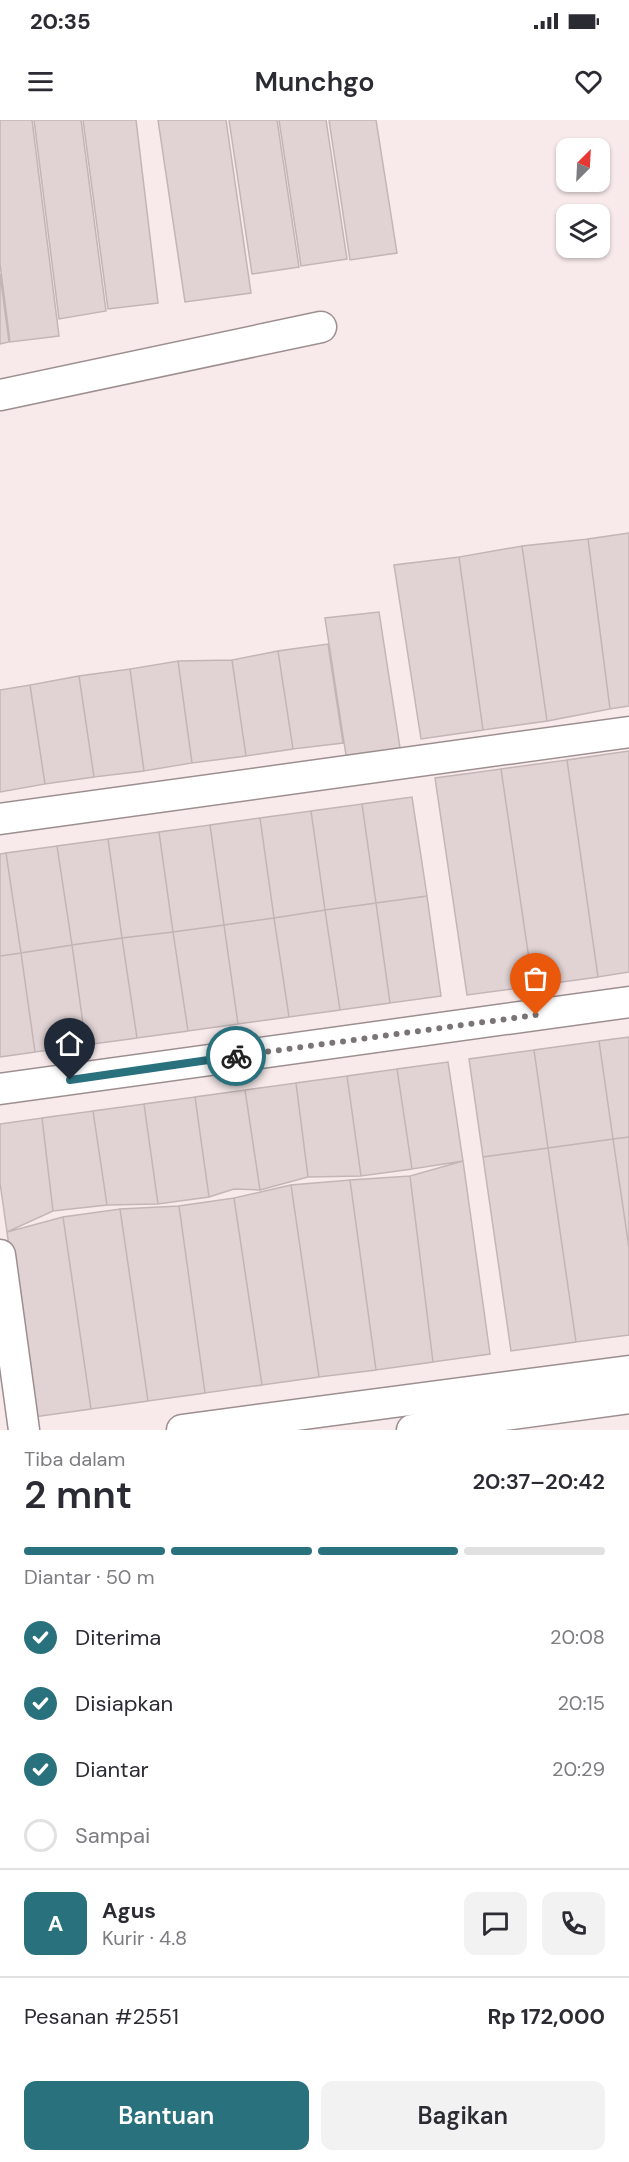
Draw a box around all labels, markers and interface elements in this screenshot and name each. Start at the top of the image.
text: 20:35 [30,7,91,36]
text: Munchgo [254,64,375,99]
icon: menu [24,65,57,98]
icon: heart [572,65,605,98]
north arrow [556,138,610,192]
map controls [556,138,610,258]
button: layers [556,204,610,258]
pin [510,953,561,1015]
icon: bag [519,962,552,995]
pin [44,1018,95,1080]
courier [206,1026,266,1086]
icon: home [53,1027,86,1060]
icon: bike [220,1040,253,1073]
text: Tiba dalam [24,1446,125,1472]
text: 20:37–20:42 [472,1467,605,1496]
text: 2 mnt [24,1469,132,1520]
text: Diantar · 50 m [24,1564,155,1590]
icon: check [24,1621,57,1654]
text: Diterima [75,1623,161,1652]
text: 20:08 [550,1624,605,1650]
icon: check [24,1687,57,1720]
text: Disiapkan [75,1689,173,1718]
text: 20:15 [558,1690,605,1716]
icon: check [24,1753,57,1786]
text: Diantar [75,1755,149,1784]
text: 20:29 [552,1756,605,1782]
text: Sampai [75,1821,150,1850]
button: chat [464,1892,527,1955]
button: phone [542,1892,605,1955]
text: Agus [102,1896,156,1925]
text: A [48,1909,63,1938]
text: Kurir · 4.8 [102,1925,187,1951]
text: Pesanan #2551 [24,2002,179,2031]
text: Rp 172,000 [487,2002,605,2031]
button: Bantuan [24,2081,309,2150]
button: Bagikan [321,2081,605,2150]

